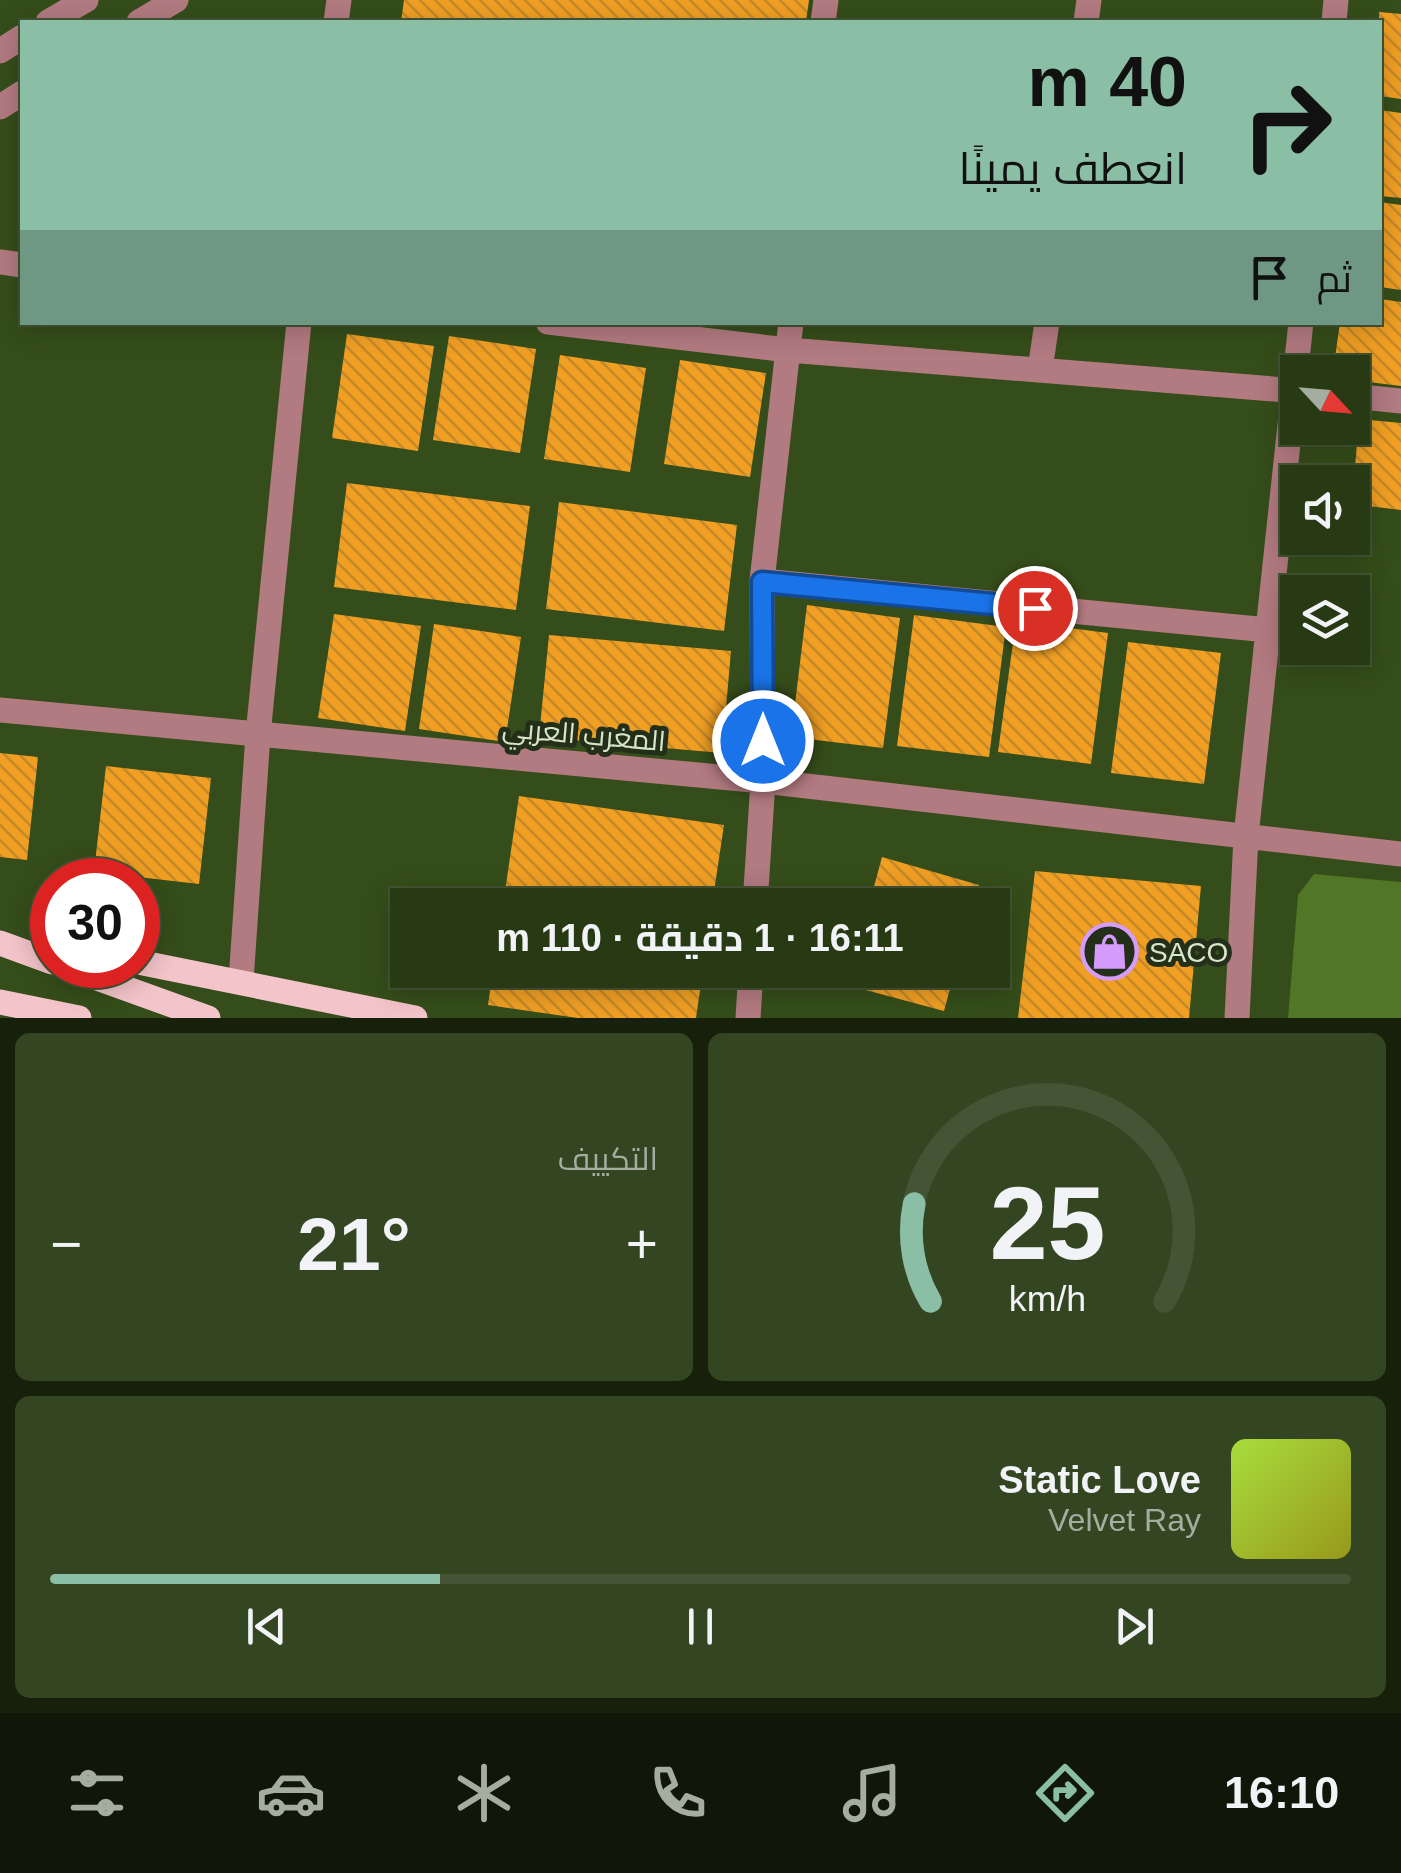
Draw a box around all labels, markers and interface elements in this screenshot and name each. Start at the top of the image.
text: 40 m [1027,43,1187,121]
icon: right [1222,60,1352,190]
text: انعطف يمينًا [958,143,1187,194]
icon: arrive [1242,250,1297,305]
text: ثم [1317,258,1352,300]
north arrow [1280,355,1370,445]
map controls [1280,355,1370,665]
button: sound [1280,465,1370,555]
pin [993,566,1078,651]
button: layers [1280,575,1370,665]
icon: arrive [1008,581,1063,636]
position arrow [711,689,815,793]
street label: المغرب العربي [500,712,667,763]
speed limit sign: 30 [30,858,160,988]
text: 16:11 · 1 دقيقة · 110 m [496,917,904,959]
shop icon: SACO [1080,922,1140,982]
place label: SACO [1149,937,1228,968]
text: التكييف [558,1141,658,1177]
text: 25 [989,1165,1105,1281]
text: 21° [297,1202,411,1286]
text: − [50,1213,82,1275]
text: + [626,1213,658,1275]
text: km/h [1008,1279,1086,1319]
text: Static Love [998,1459,1201,1501]
text: Velvet Ray [1048,1502,1201,1538]
icon: previous [239,1599,294,1654]
icon: pause [673,1599,728,1654]
icon: next [1107,1599,1162,1654]
icon: filters [62,1758,132,1828]
icon: car [256,1758,326,1828]
icon: climate [449,1758,519,1828]
icon: phone [643,1758,713,1828]
icon: music [837,1758,907,1828]
icon: directions [1030,1758,1100,1828]
text: 16:10 [1224,1767,1339,1818]

